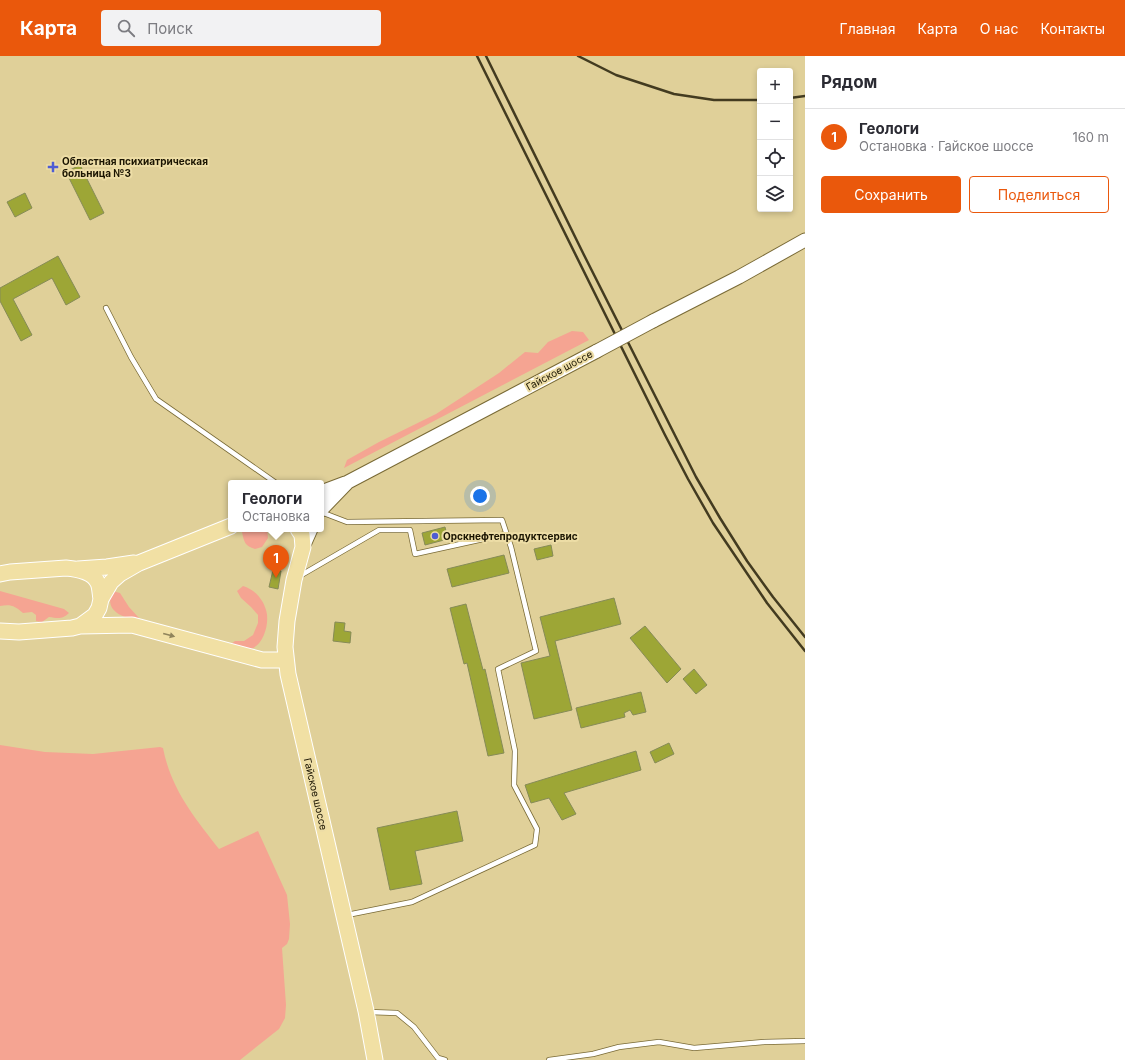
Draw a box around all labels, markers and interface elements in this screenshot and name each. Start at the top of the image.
search box [101,10,381,46]
text: Карта [20,17,77,40]
icon: search [115,17,137,39]
text: Поиск [147,19,193,38]
text: Главная [840,20,895,37]
text: Карта [917,20,958,37]
text: О нас [980,20,1018,37]
text: Контакты [1040,20,1105,37]
map controls [757,68,793,212]
button: + [757,68,793,104]
text: Рядом [821,72,877,92]
button: − [757,104,793,140]
text: Геологи [859,119,919,138]
text: 1 [831,129,837,145]
text: 160 m [1072,129,1109,145]
text: Остановка · Гайское шоссе [859,138,1034,154]
button: locate [757,140,793,176]
place label: Областная психиатрическая больница №3 [62,155,208,179]
marker: Областная психиатрическая больница №3 [47,161,59,173]
button: layers [757,176,793,212]
button: Сохранить [821,176,961,213]
button: Поделиться [969,176,1109,213]
street label: Гайское шоссе [524,347,594,393]
popup [228,480,324,532]
your location [470,486,490,506]
text: Геологи [242,489,302,508]
text: Остановка [242,508,310,524]
place label: Орскнефтепродуктсервис [443,530,578,543]
marker: Орскнефтепродуктсервис [430,531,440,541]
pin: 1 [263,545,289,578]
one-way arrow [164,632,176,638]
street label: Гайское шоссе [302,757,330,831]

